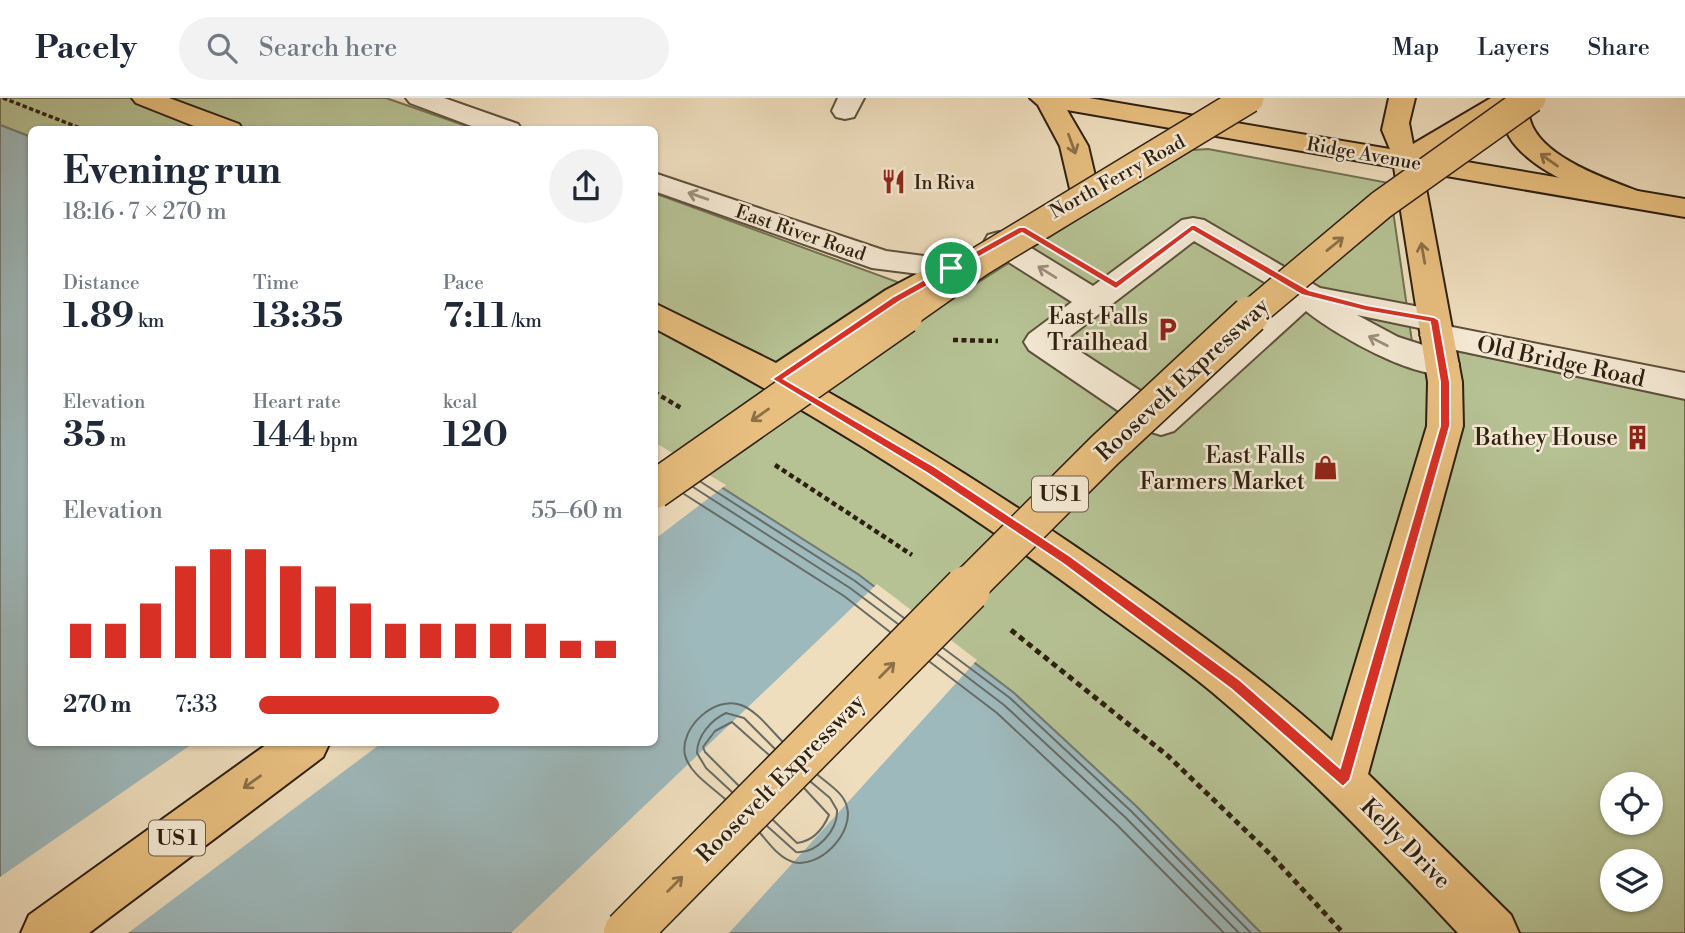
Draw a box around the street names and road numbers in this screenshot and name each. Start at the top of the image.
street label: North Ferry Road [1046,130,1190,224]
street label: Ridge Avenue [1305,132,1423,176]
street label: East River Road [732,199,869,267]
street label: Roosevelt Expressway [1090,292,1276,467]
street label: Old Bridge Road [1474,330,1647,393]
road number: US 1 [1032,476,1088,512]
street label: Roosevelt Expressway [691,688,871,869]
street label: Kelly Drive [1354,793,1456,895]
road number: US 1 [149,820,205,856]

